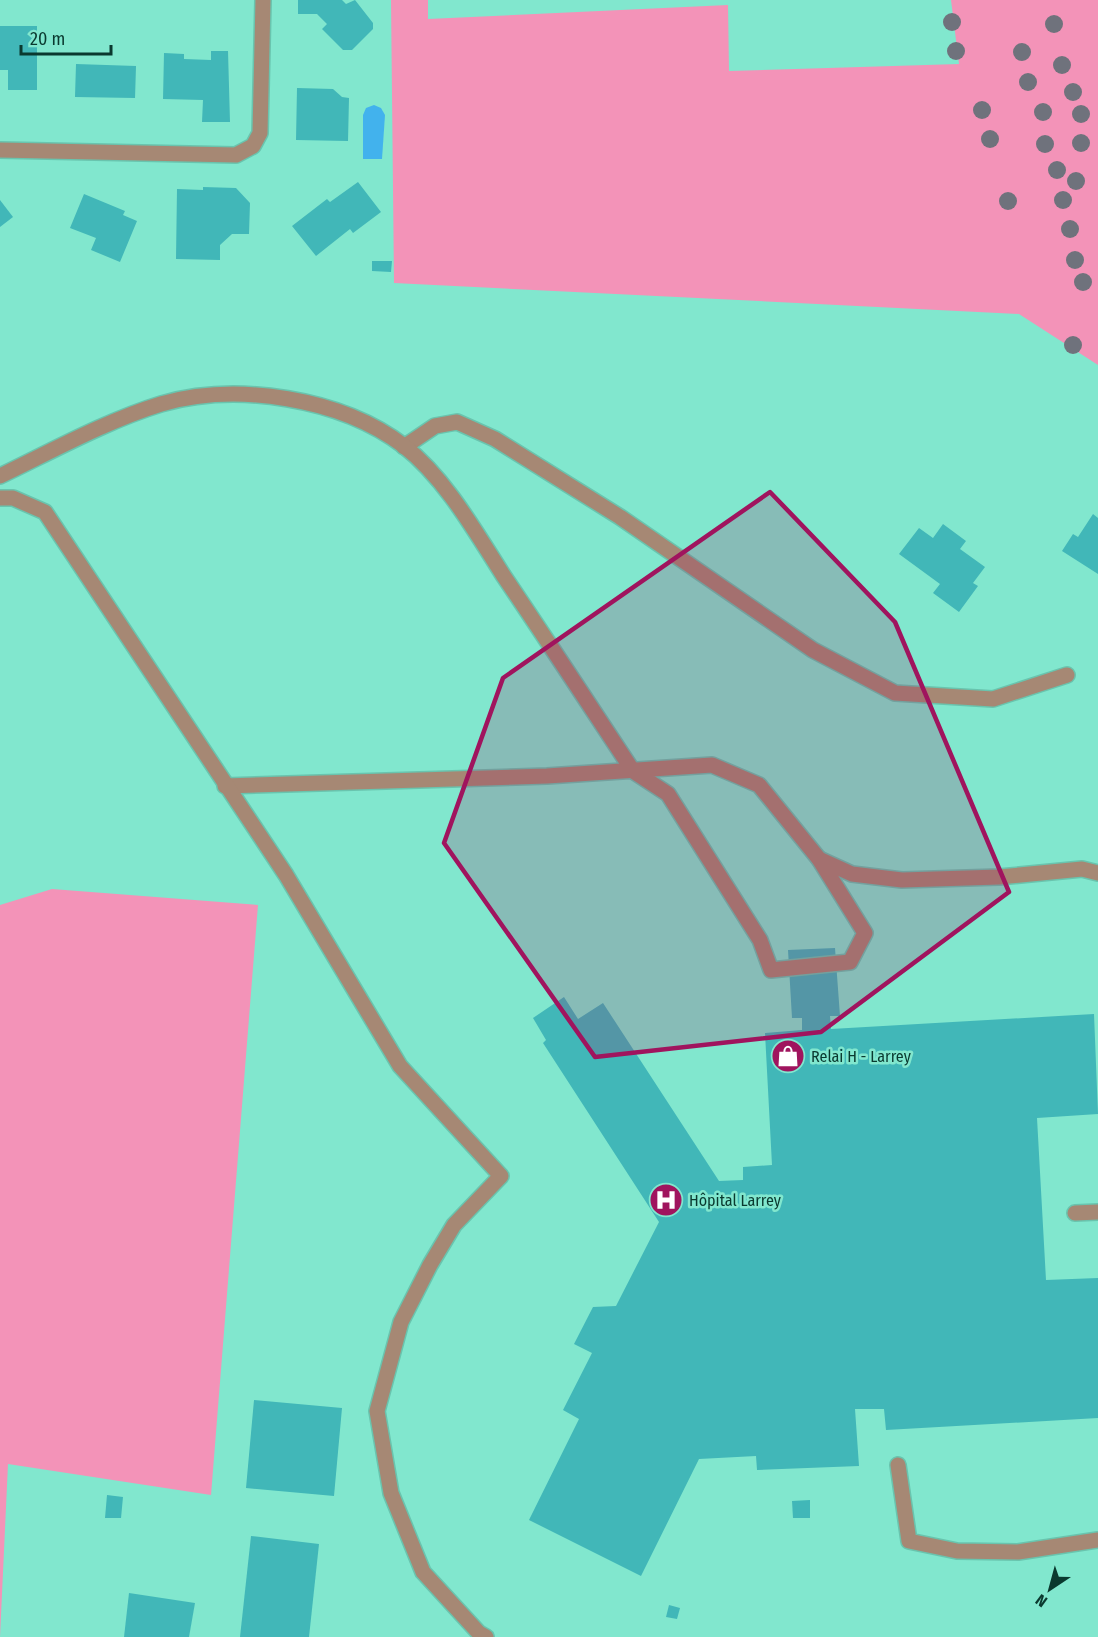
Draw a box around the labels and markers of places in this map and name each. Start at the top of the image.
shop icon: Relai H - Larrey [770,1038,806,1074]
place label: Relai H - Larrey [811,1047,912,1066]
hospital icon: Hôpital Larrey [648,1182,684,1218]
place label: Hôpital Larrey [689,1191,782,1210]

